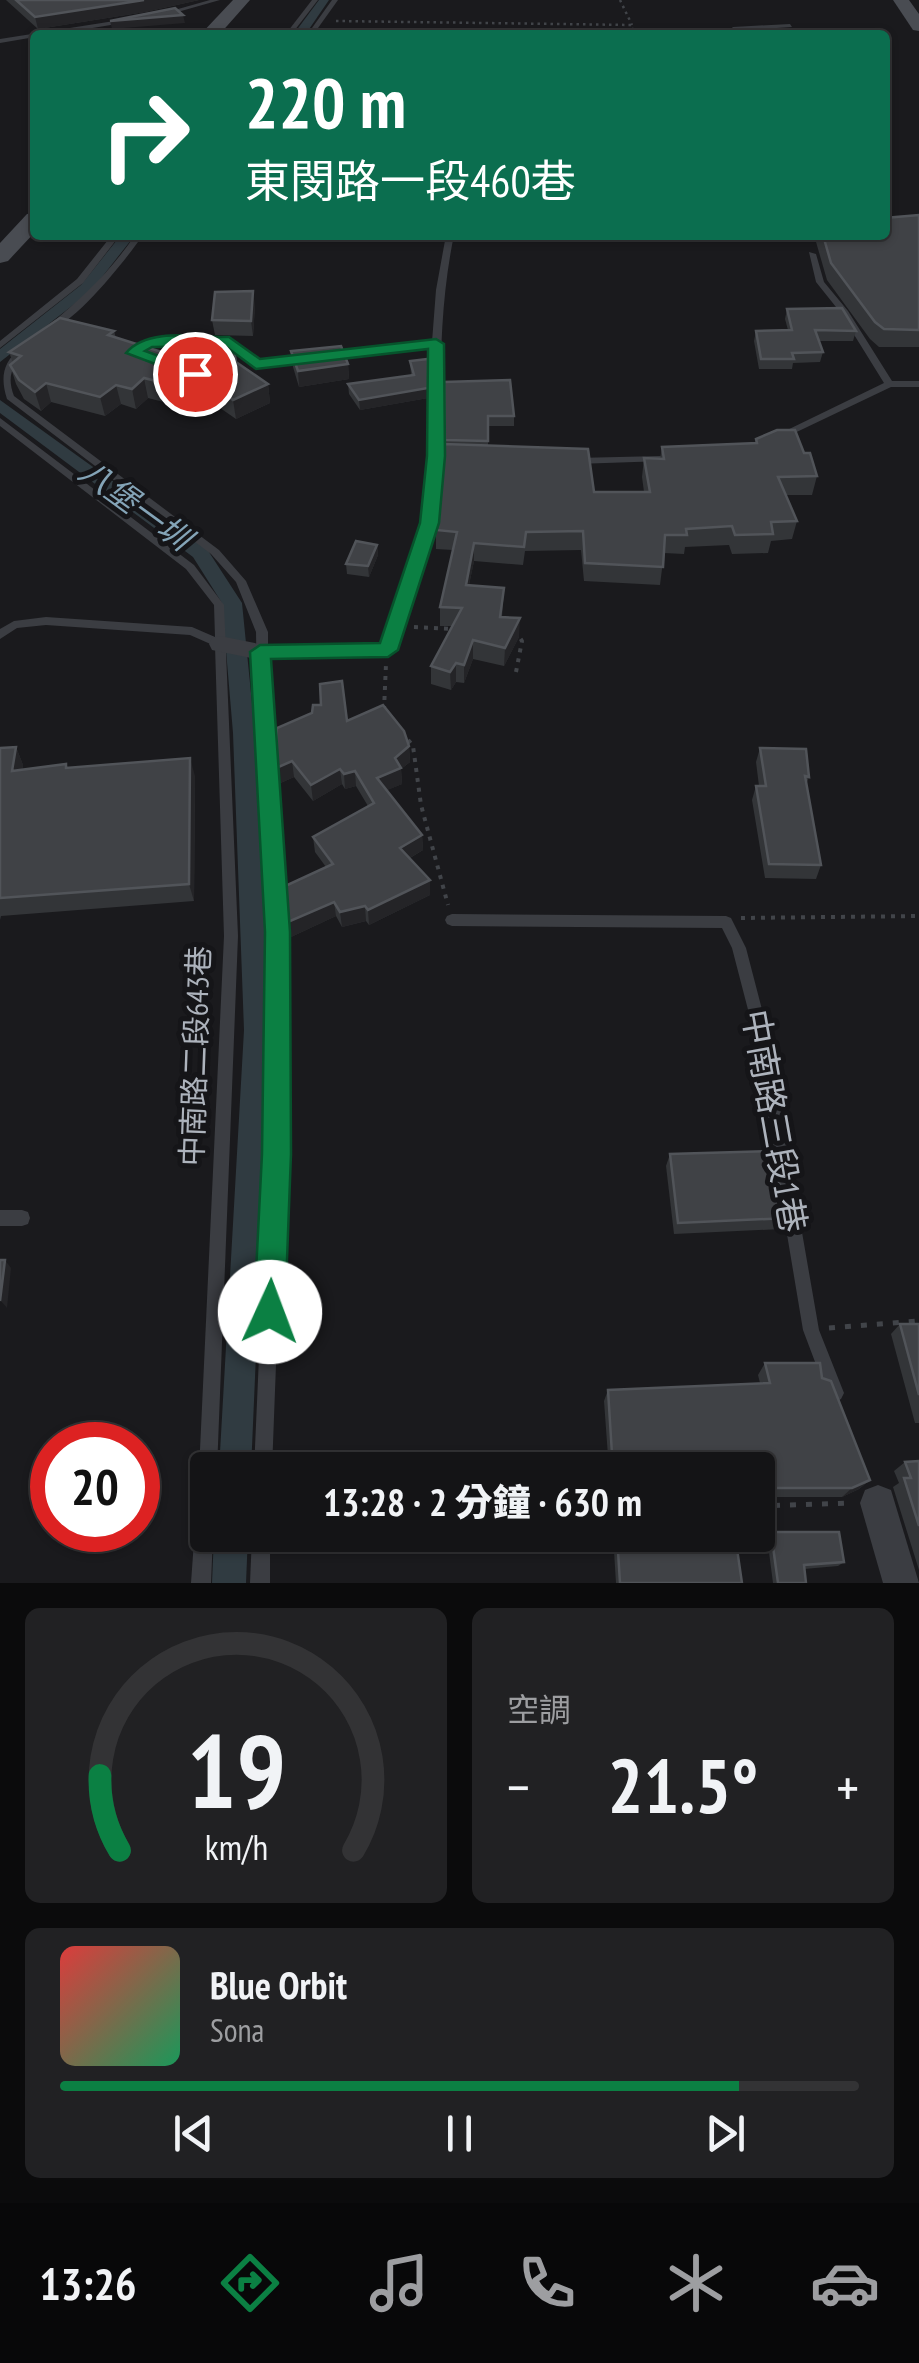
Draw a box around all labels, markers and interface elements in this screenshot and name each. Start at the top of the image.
text: 220 m [245,57,406,147]
icon: right [80,70,210,200]
text: 東閔路一段460巷 [245,151,576,209]
pin [153,332,238,417]
icon: arrive [168,347,223,402]
water label: 八堡一圳 [71,450,203,561]
street label: 中南路二段643巷 [171,945,218,1167]
street label: 中南路三段1巷 [733,1006,817,1236]
position arrow [218,1260,322,1364]
speed limit sign: 20 [30,1422,160,1552]
text: 13:28 · 2 分鐘 · 630 m [323,1477,642,1526]
text: 空調 [507,1688,571,1730]
text: 19 [186,1702,286,1837]
text: 21.5° [608,1737,758,1834]
text: − [507,1751,530,1822]
text: + [836,1751,859,1822]
text: km/h [204,1824,268,1870]
text: Blue Orbit [210,1960,347,2009]
text: Sona [210,2009,264,2051]
icon: previous [166,2106,221,2161]
icon: pause [432,2106,487,2161]
icon: next [698,2106,753,2161]
icon: directions [215,2248,285,2318]
icon: music [364,2248,434,2318]
icon: phone [512,2248,582,2318]
icon: climate [661,2248,731,2318]
icon: car [810,2248,880,2318]
text: 13:26 [39,2254,137,2312]

